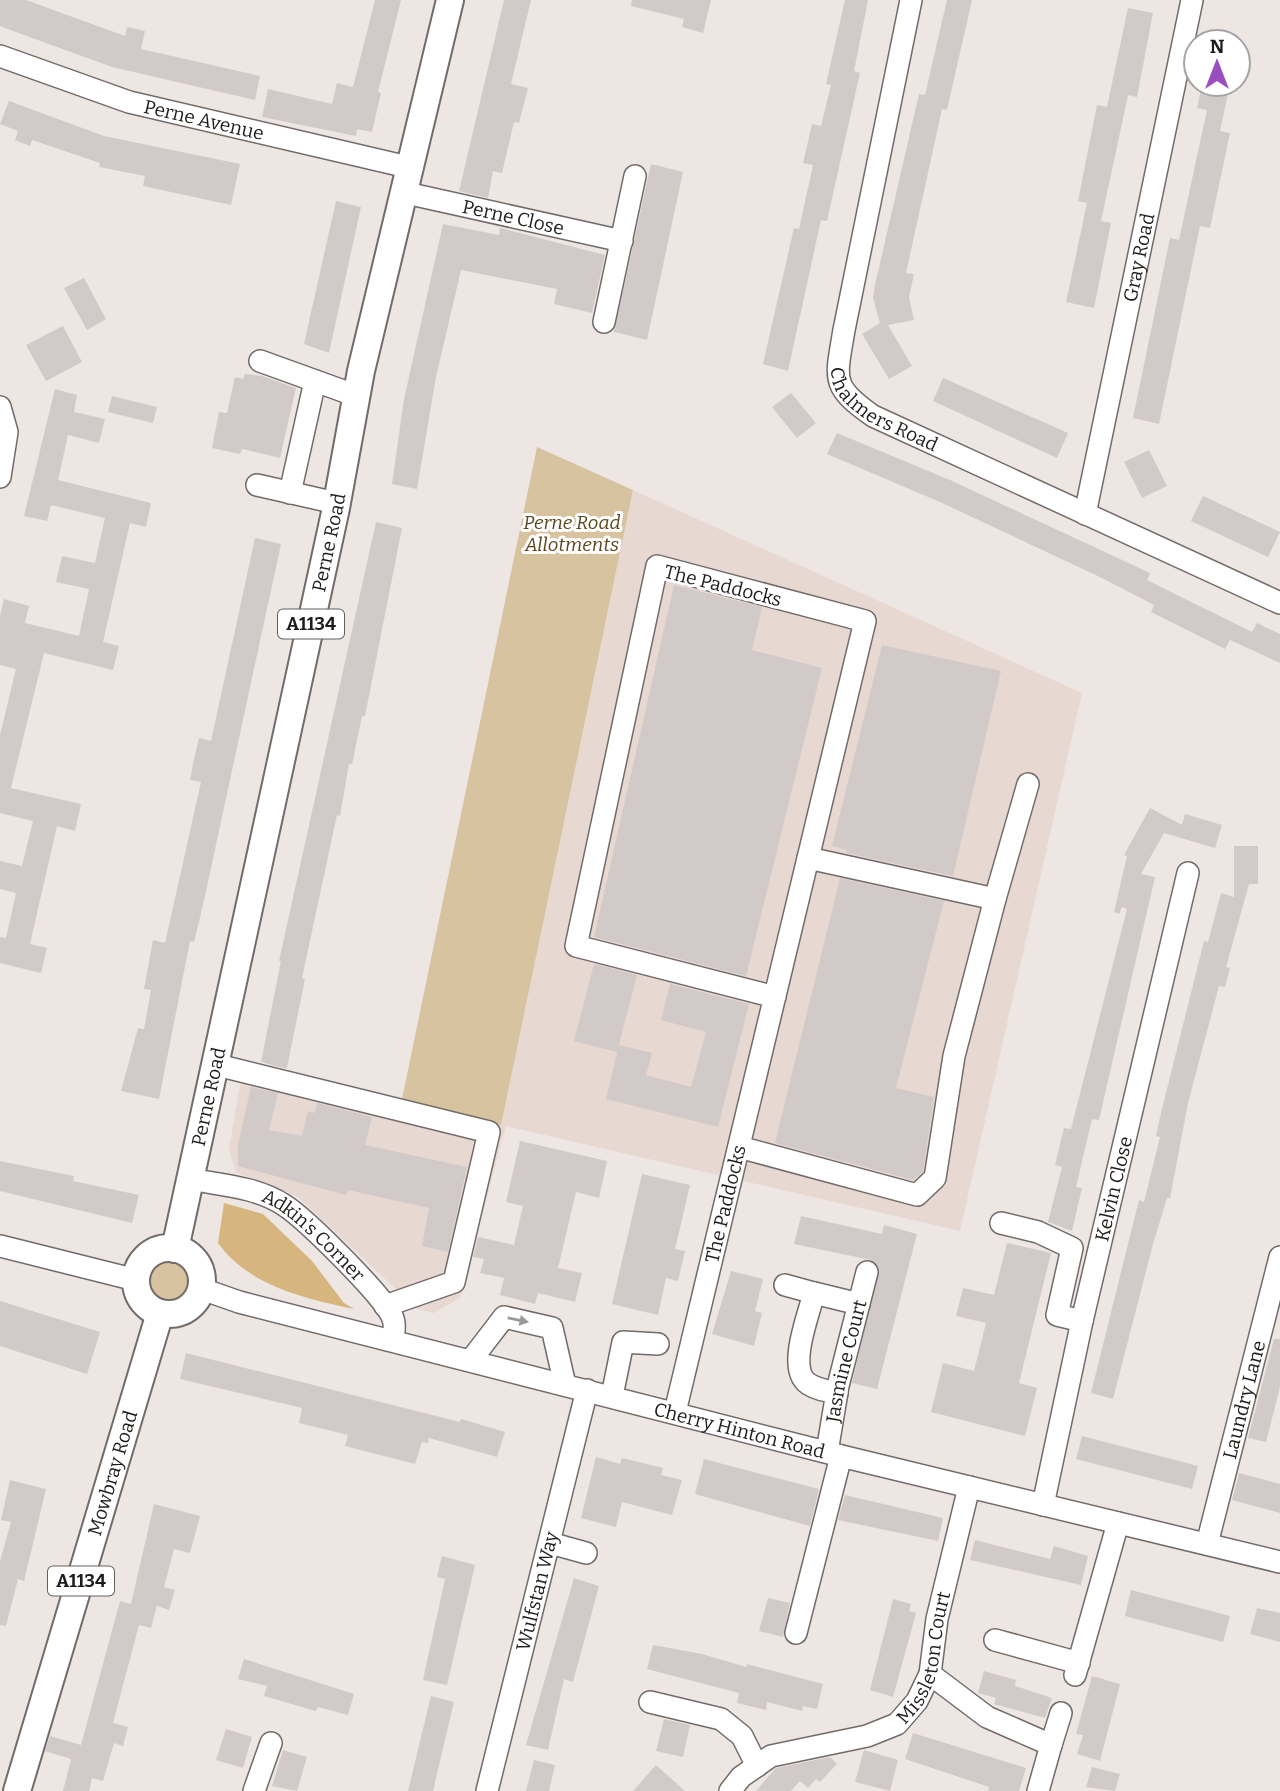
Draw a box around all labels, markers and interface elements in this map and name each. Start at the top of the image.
north arrow [1182,28,1252,98]
text: N [1210,35,1225,58]
street label: Perne Avenue [142,95,266,145]
street label: Perne Close [460,195,566,240]
street label: Gray Road [1118,211,1159,304]
street label: Chalmers Road [826,367,942,456]
street label: Perne Road [307,491,350,594]
park label: Perne Road Allotments [523,511,621,556]
street label: The Paddocks [662,560,784,611]
road number: A1134 [278,610,344,638]
street label: Perne Road [187,1045,231,1148]
street label: Kelvin Close [1090,1134,1137,1244]
street label: The Paddocks [700,1143,751,1265]
street label: Adkin's Corner [259,1184,370,1286]
street label: Jasmine Court [821,1297,872,1425]
one-way arrow [507,1315,529,1326]
street label: Laundry Lane [1218,1338,1270,1461]
street label: Cherry Hinton Road [652,1398,827,1463]
street label: Mowbray Road [83,1408,142,1538]
street label: Wulfstan Way [511,1528,563,1653]
road number: A1134 [48,1566,114,1596]
street label: Missleton Court [892,1589,955,1729]

